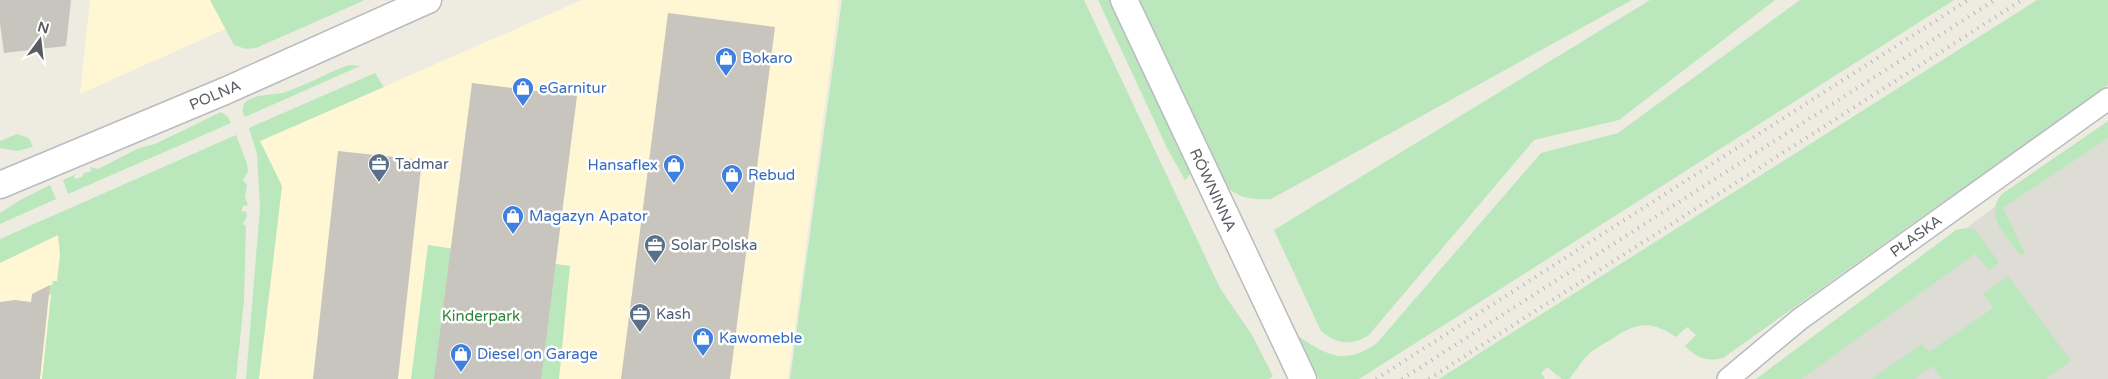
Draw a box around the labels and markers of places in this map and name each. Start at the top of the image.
shop icon: Bokaro [714,46,738,77]
place label: Bokaro [742,49,793,67]
shop icon: eGarnitur [511,76,535,107]
place label: eGarnitur [539,79,607,97]
office icon: Tadmar [367,152,391,183]
shop icon: Hansaflex [662,153,686,184]
place label: Tadmar [395,155,449,173]
place label: Hansaflex [588,156,658,174]
shop icon: Rebud [720,163,744,194]
place label: Rebud [748,166,795,184]
shop icon: Magazyn Apator [501,204,525,235]
place label: Magazyn Apator [529,207,648,225]
office icon: Solar Polska [643,233,667,264]
place label: Solar Polska [671,236,758,254]
office icon: Kash [628,302,652,333]
place label: Kash [656,305,691,323]
shop icon: Kawomeble [691,326,715,357]
place label: Kawomeble [719,329,802,347]
shop icon: Diesel on Garage [449,342,473,373]
place label: Diesel on Garage [477,345,598,363]

